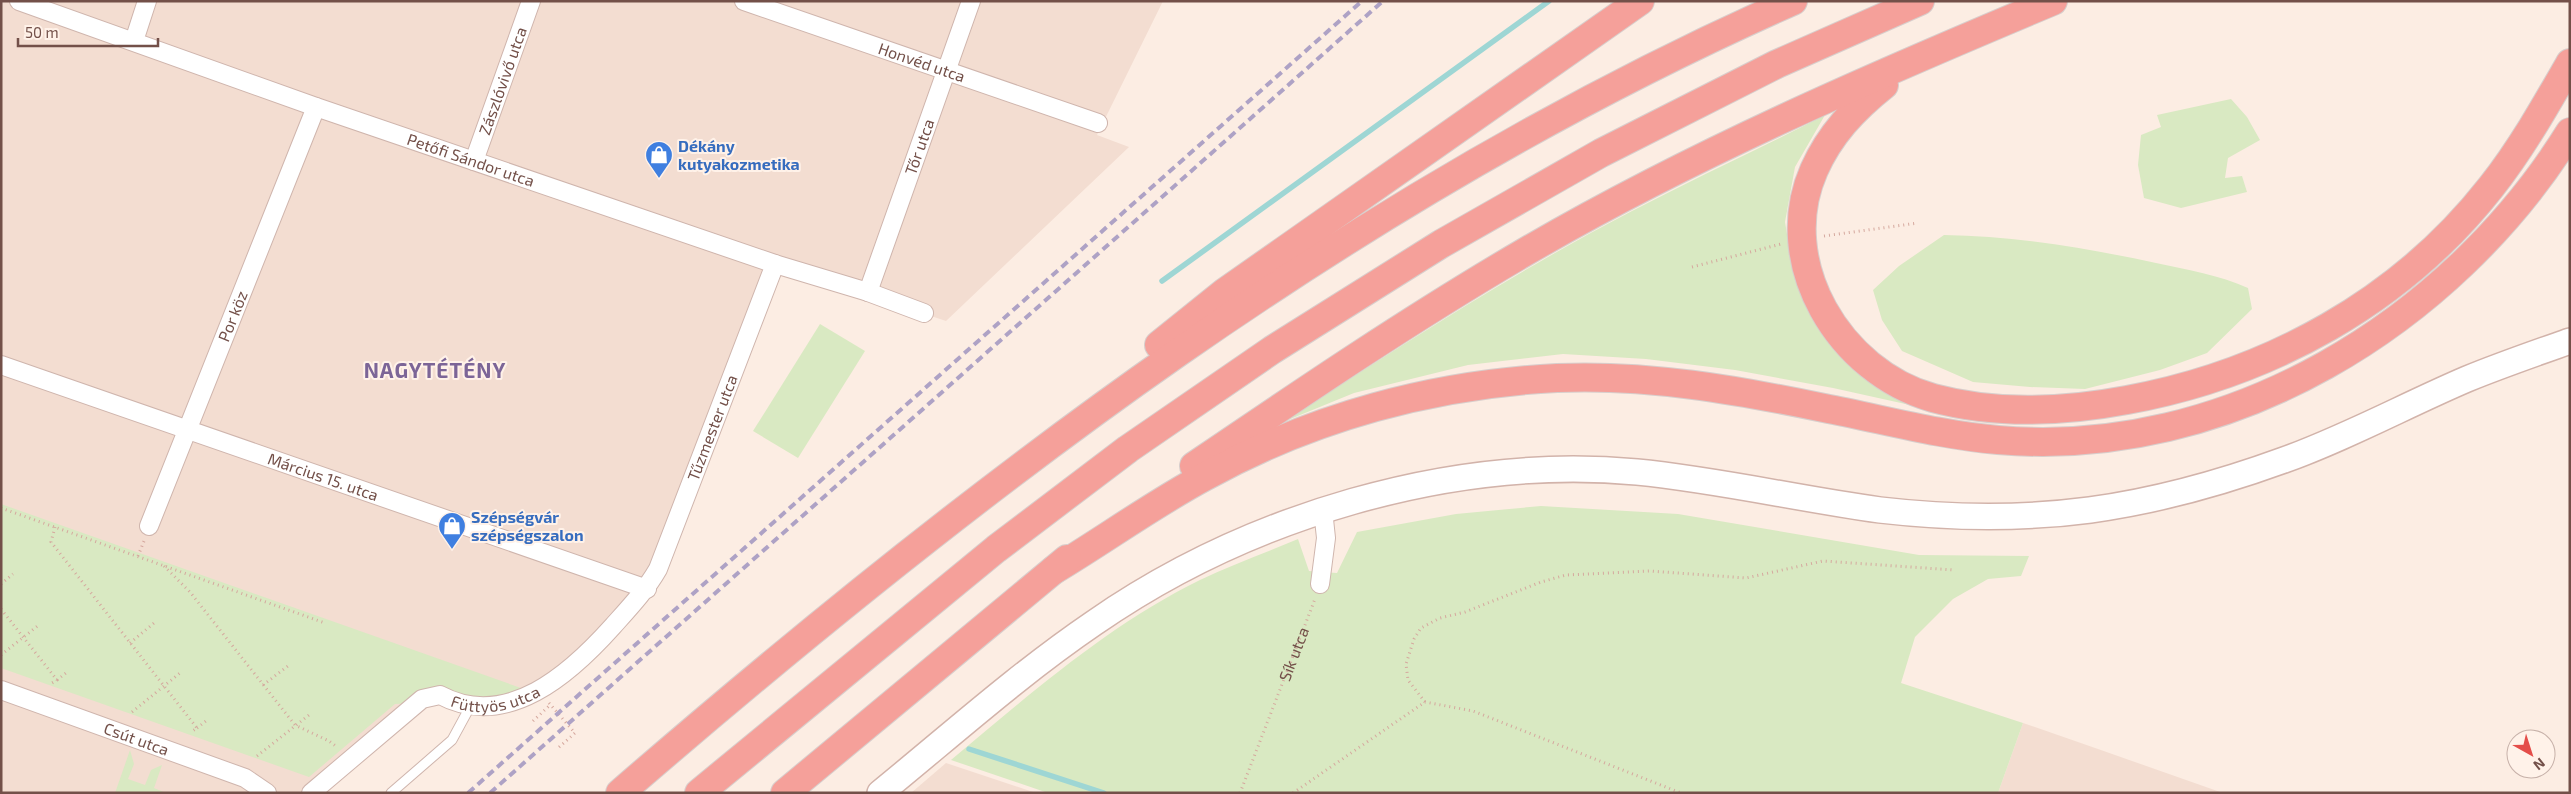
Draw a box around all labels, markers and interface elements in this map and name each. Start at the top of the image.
scale bar [18,15,158,47]
text: 50 m [25,23,59,41]
street label: Zászlóvivő utca [474,24,530,137]
street label: Honvéd utca [876,38,968,86]
street label: Tőr utca [900,116,938,177]
street label: Petőfi Sándor utca [405,129,537,190]
place label: Dékány kutyakozmetika [678,136,800,174]
shop icon: Dékány kutyakozmetika [644,140,674,179]
street label: Por köz [214,288,251,344]
district label: NAGYTÉTÉNY [364,357,506,382]
street label: Tűzmester utca [683,372,741,483]
street label: Március 15. utca [266,448,381,504]
place label: Szépségvár szépségszalon [471,507,584,544]
shop icon: Szépségvár szépségszalon [437,511,467,550]
street label: Sík utca [1274,624,1312,684]
street label: Füttyös utca [449,681,543,715]
street label: Csút utca [101,718,172,759]
north arrow [2506,729,2556,779]
text: N [2530,755,2549,774]

